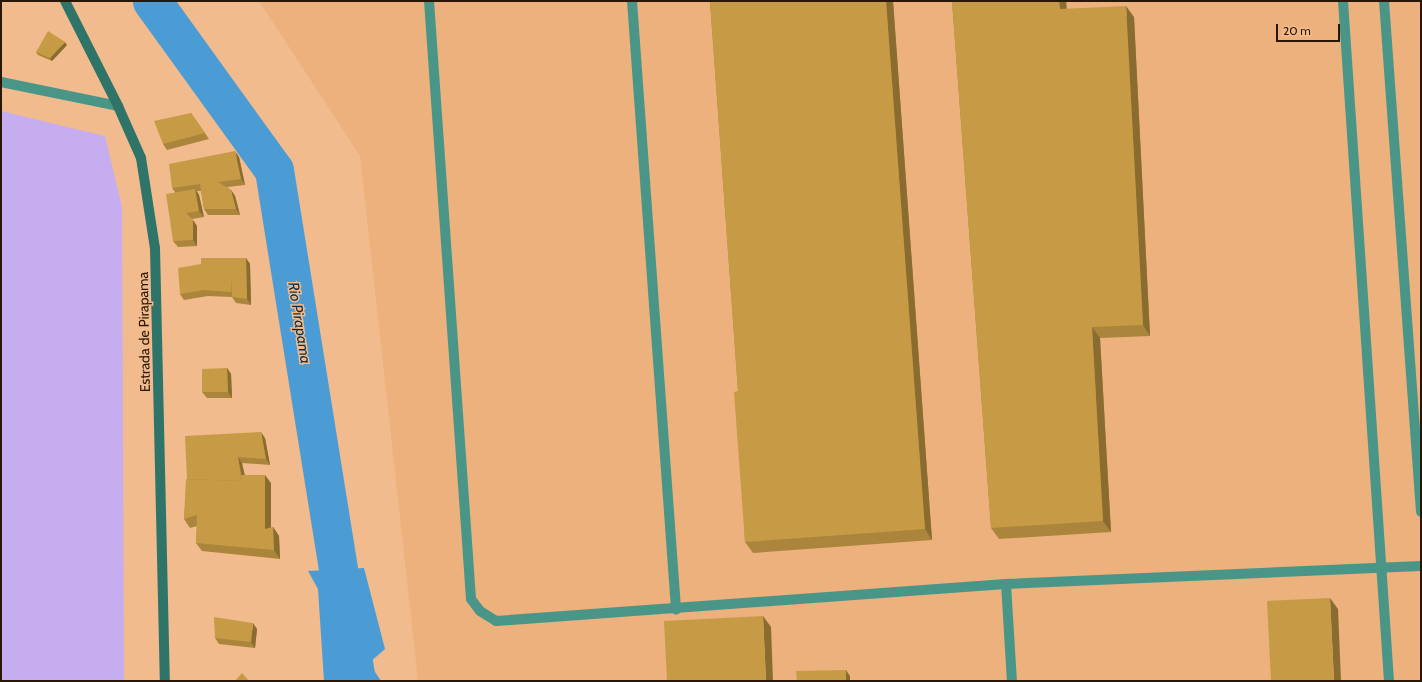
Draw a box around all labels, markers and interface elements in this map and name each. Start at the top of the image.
scale bar [1278,16,1342,42]
text: 20 m [1283,23,1311,38]
street label: Estrada de Pirapama [135,272,153,392]
water label: Rio Pirapama [284,281,314,365]

